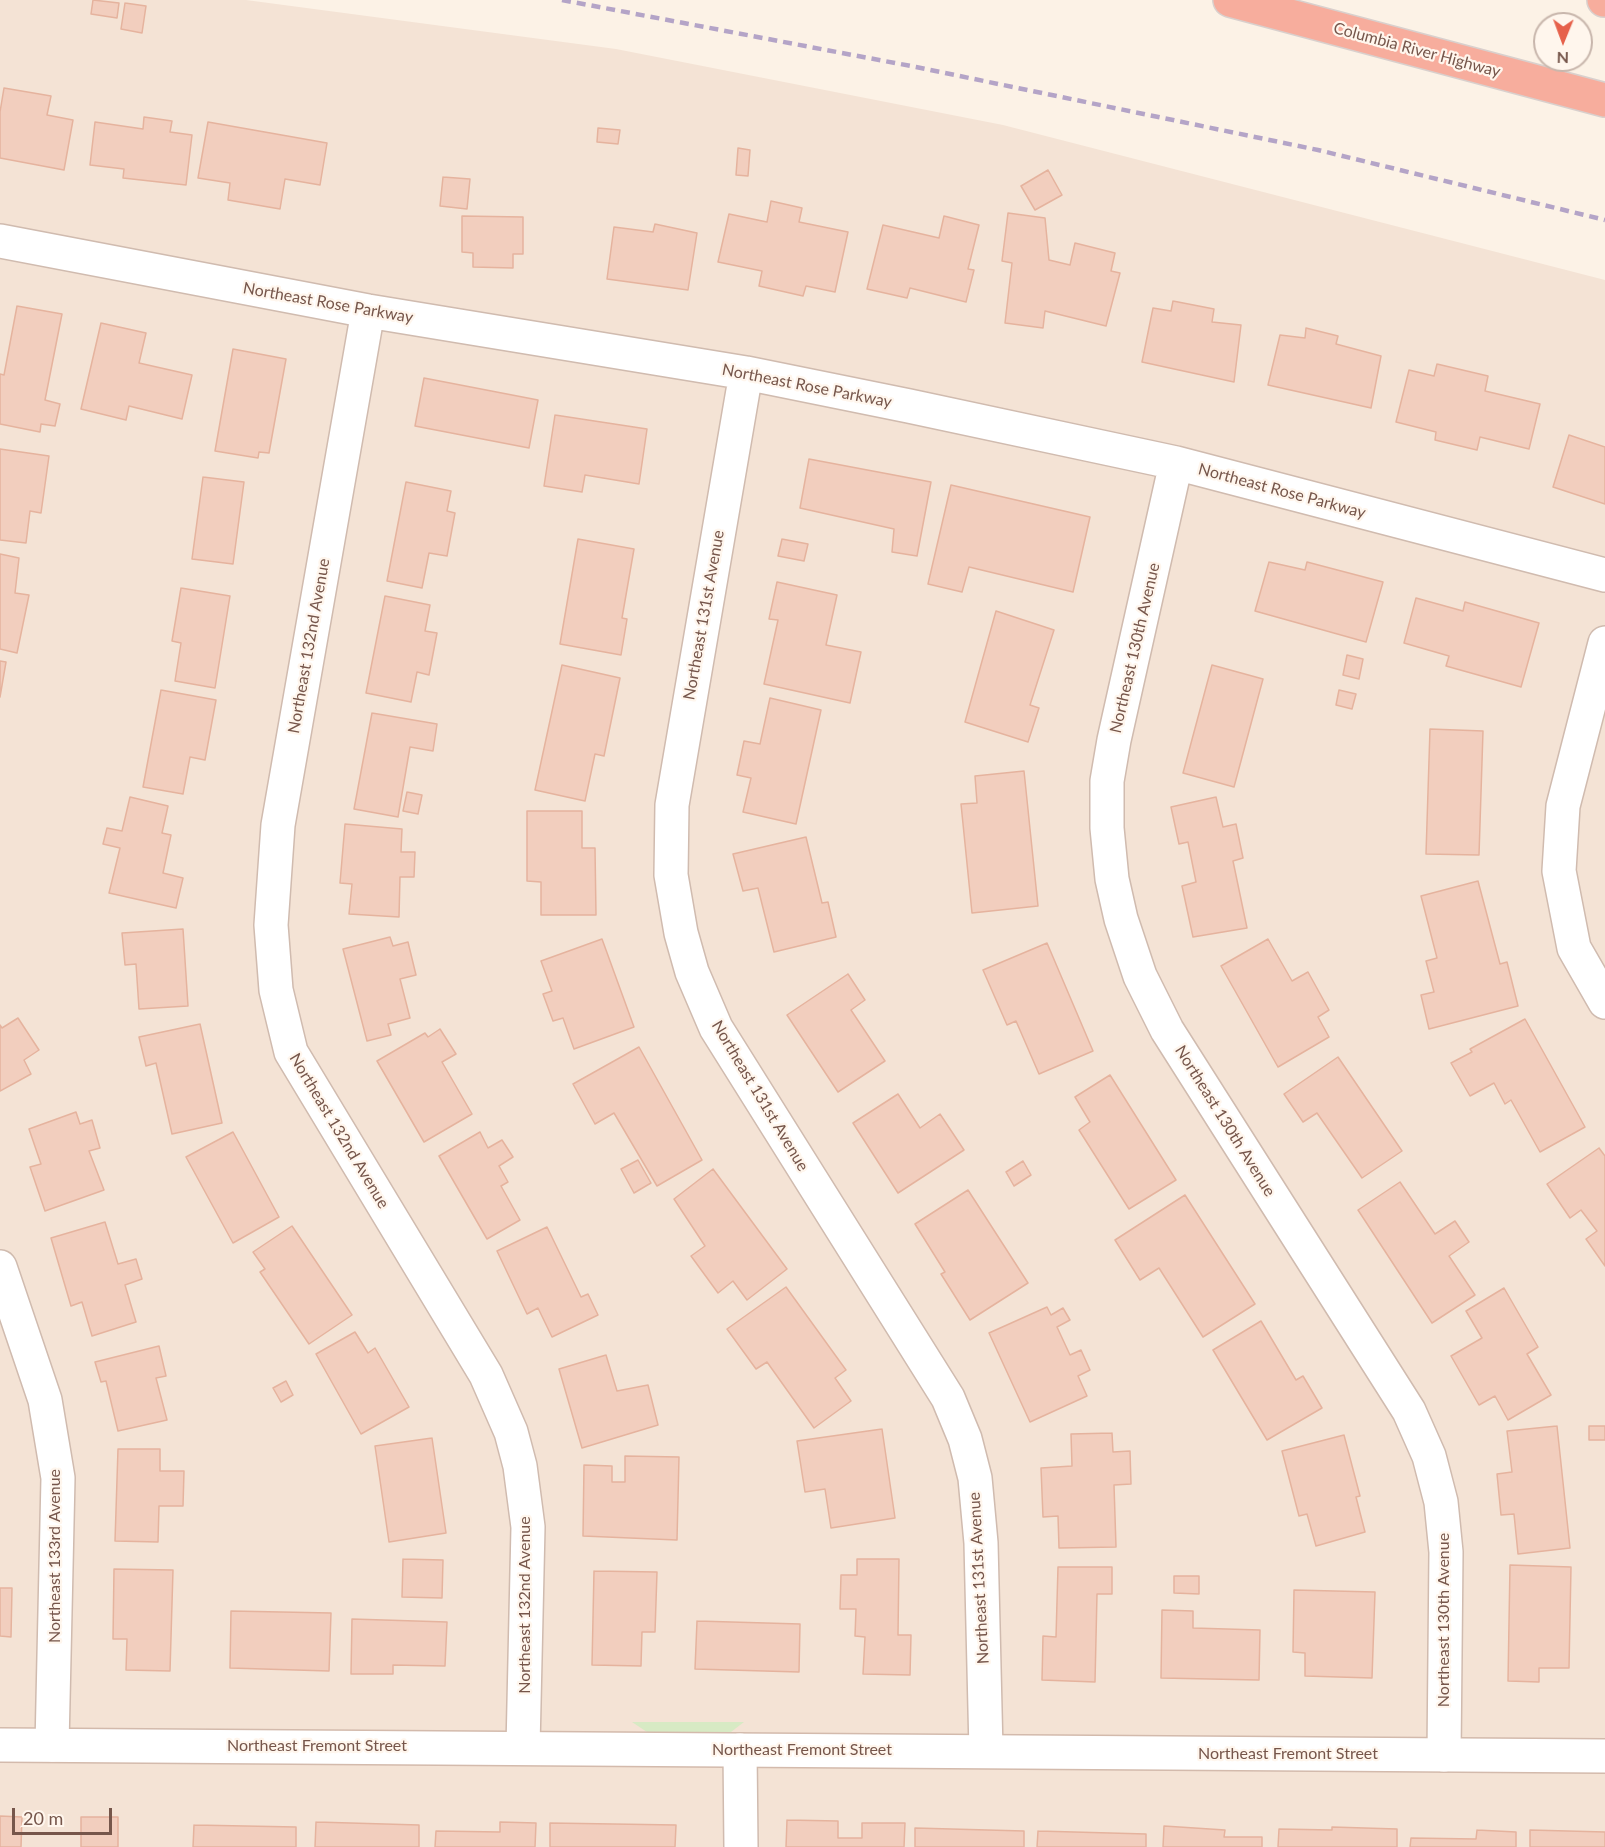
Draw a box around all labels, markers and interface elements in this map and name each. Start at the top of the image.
north arrow [1533,12,1593,72]
street label: Columbia River Highway [1331,18,1503,82]
text: N [1556,49,1569,68]
street label: Northeast Rose Parkway [241,279,415,327]
street label: Northeast Rose Parkway [721,360,893,412]
street label: Northeast Rose Parkway [1196,459,1368,523]
street label: Northeast 131st Avenue [680,529,728,701]
street label: Northeast 132nd Avenue [284,557,334,735]
street label: Northeast 130th Avenue [1106,561,1164,735]
street label: Northeast 131st Avenue [707,1017,813,1175]
street label: Northeast 130th Avenue [1171,1042,1279,1200]
street label: Northeast 132nd Avenue [285,1050,393,1212]
street label: Northeast 133rd Avenue [45,1469,65,1643]
street label: Northeast 131st Avenue [965,1491,993,1665]
street label: Northeast 132nd Avenue [515,1516,535,1694]
street label: Northeast 130th Avenue [1434,1533,1454,1707]
street label: Northeast Fremont Street [227,1736,407,1756]
street label: Northeast Fremont Street [712,1740,892,1760]
street label: Northeast Fremont Street [1198,1744,1378,1764]
scale bar [15,1796,116,1834]
text: 20 m [23,1807,63,1829]

